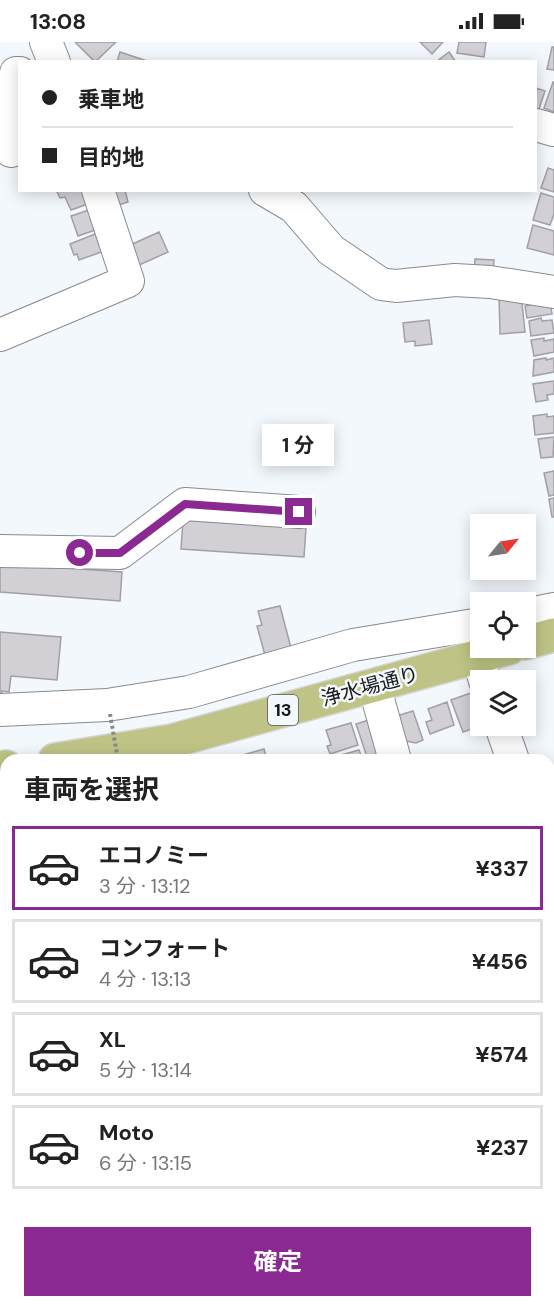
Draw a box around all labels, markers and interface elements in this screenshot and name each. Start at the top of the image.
text: 13:08 [30,7,86,36]
text: 乗車地 [78,85,144,114]
text: 目的地 [78,143,144,172]
callout: 1 分 [263,425,335,467]
text: 1 分 [282,432,314,458]
route end [285,498,312,525]
north arrow [470,514,536,580]
map controls [470,514,536,736]
route start [66,539,93,566]
button: locate [470,592,536,658]
street label: 浄水場通り [318,661,422,711]
button: layers [470,670,536,736]
road number: 13 [268,695,298,725]
text: 車両を選択 [24,772,159,807]
icon: car [27,841,81,895]
text: エコノミー [99,841,209,870]
text: ¥337 [476,854,528,883]
text: 3 分 · 13:12 [99,873,191,899]
icon: car [27,934,81,988]
text: コンフォート [99,934,230,963]
text: ¥456 [472,947,528,976]
text: 4 分 · 13:13 [99,966,191,992]
text: XL [99,1025,126,1054]
icon: car [27,1027,81,1081]
text: ¥574 [475,1040,528,1069]
text: 5 分 · 13:14 [99,1057,192,1083]
text: Moto [99,1118,154,1147]
icon: car [27,1120,81,1174]
text: ¥237 [476,1133,528,1162]
text: 6 分 · 13:15 [99,1150,192,1176]
button: 確定 [24,1227,531,1296]

